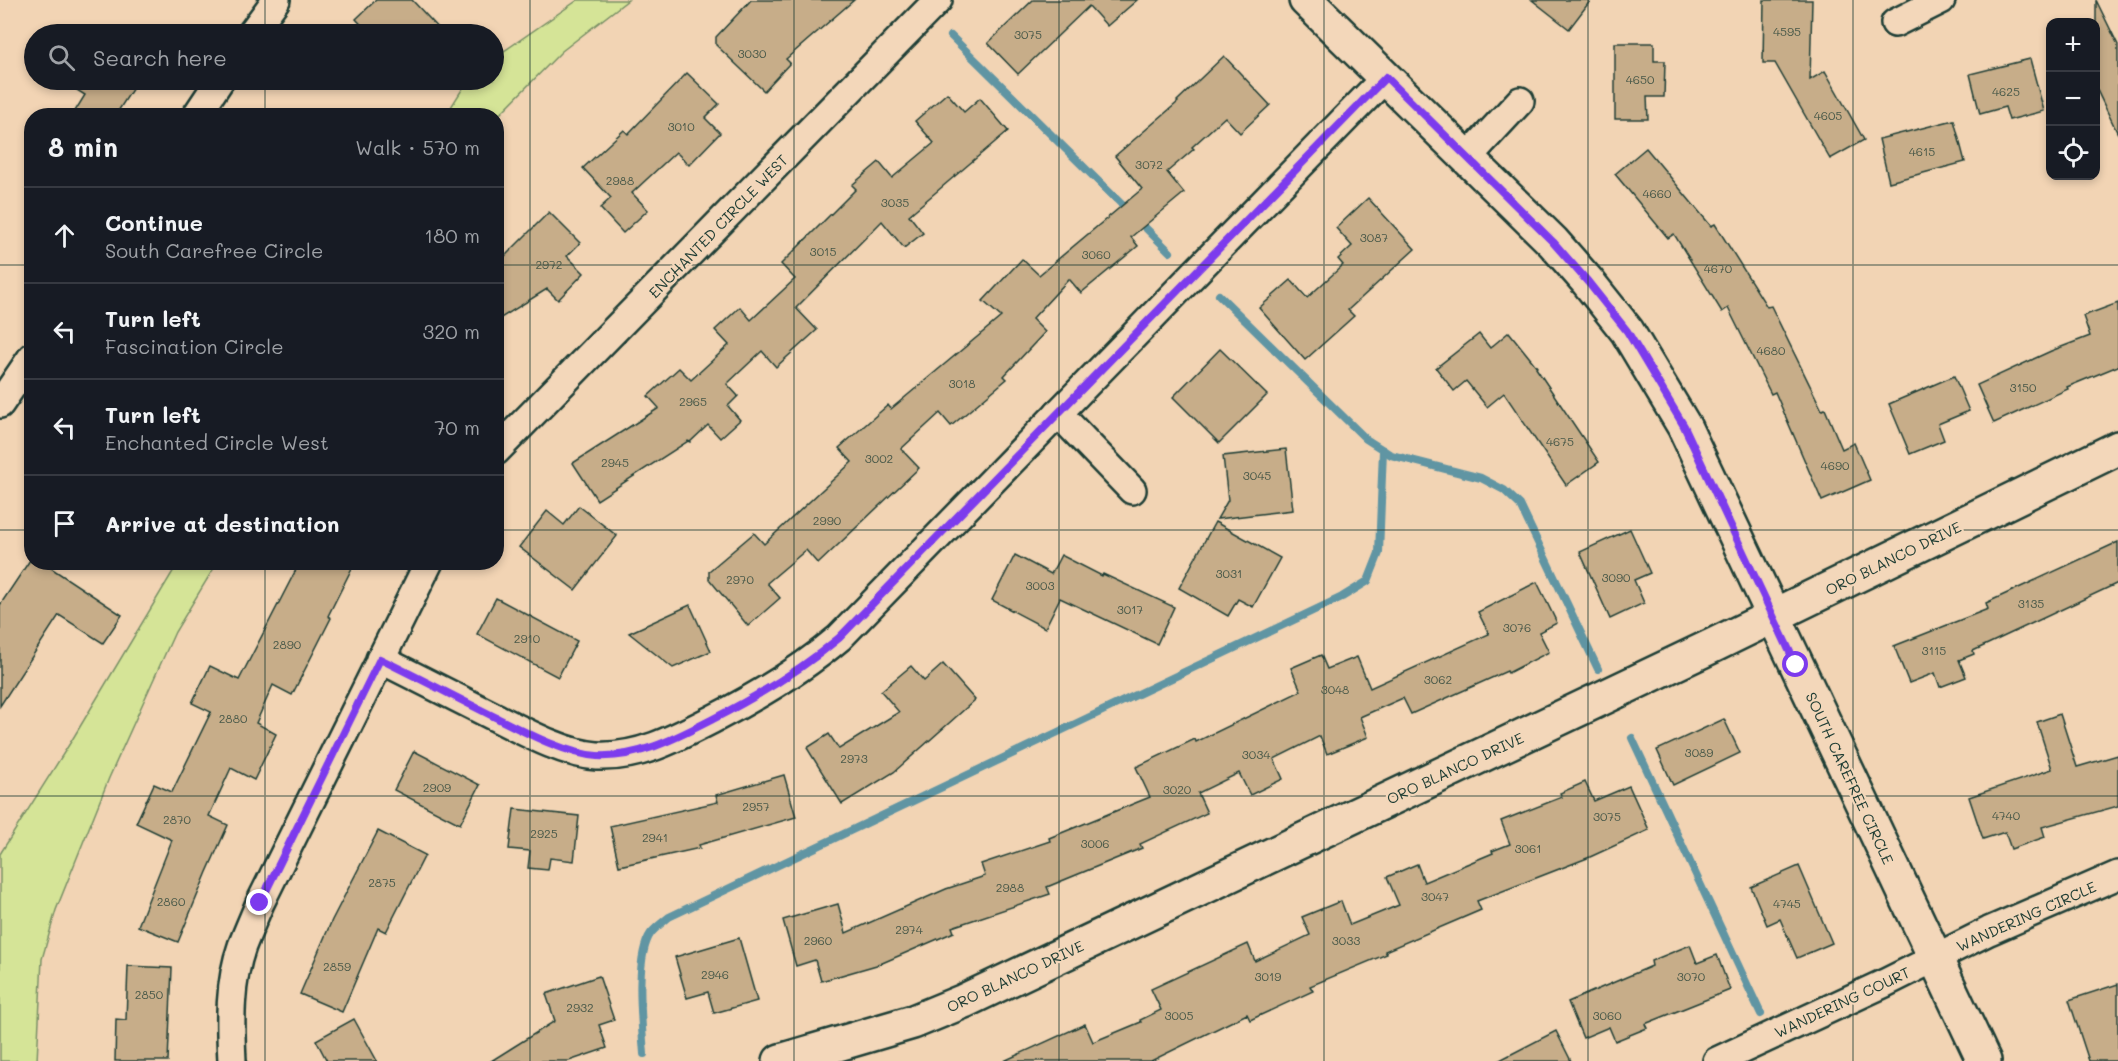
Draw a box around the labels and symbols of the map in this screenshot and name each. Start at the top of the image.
house number: 4595 [1773,23,1801,39]
house number: 3075 [1014,26,1042,42]
house number: 3030 [738,45,767,61]
house number: 4650 [1626,71,1655,87]
house number: 4625 [1992,83,2020,99]
house number: 4605 [1814,107,1842,123]
house number: 3010 [667,118,695,134]
house number: 4615 [1909,143,1935,159]
street label: ENCHANTED CIRCLE WEST [644,150,792,302]
house number: 3072 [1135,156,1163,172]
house number: 2988 [606,172,634,188]
house number: 4660 [1643,185,1672,201]
house number: 3035 [881,194,909,210]
house number: 3087 [1360,229,1389,245]
house number: 3015 [810,243,836,259]
house number: 3060 [1081,246,1111,262]
house number: 2972 [535,256,563,272]
house number: 4670 [1704,260,1733,276]
house number: 4680 [1757,342,1786,358]
house number: 3018 [948,375,976,391]
house number: 3150 [2010,379,2037,395]
house number: 2965 [679,393,707,409]
house number: 4675 [1546,433,1574,449]
house number: 3002 [865,450,893,466]
house number: 2945 [601,454,629,470]
house number: 4690 [1821,457,1850,473]
house number: 3045 [1243,467,1271,483]
house number: 2990 [813,512,842,528]
street label: ORO BLANCO DRIVE [1822,516,1965,600]
house number: 3031 [1216,565,1242,581]
house number: 3090 [1602,569,1631,585]
house number: 2970 [726,571,755,587]
house number: 3003 [1026,577,1054,593]
house number: 3135 [2018,595,2044,611]
house number: 3017 [1117,601,1144,617]
house number: 3076 [1503,619,1531,635]
house number: 2910 [514,630,541,646]
house number: 2890 [273,636,302,652]
house number: 3115 [1922,642,1946,658]
route start [1782,651,1808,677]
house number: 3062 [1424,671,1452,687]
house number: 3048 [1321,681,1349,697]
street label: SOUTH CAREFREE CIRCLE [1801,689,1899,868]
house number: 2880 [219,710,248,726]
street label: ORO BLANCO DRIVE [1383,727,1527,809]
house number: 3089 [1685,744,1713,760]
house number: 3034 [1242,746,1270,762]
house number: 2973 [840,750,868,766]
house number: 2909 [423,779,451,795]
house number: 3020 [1163,781,1192,797]
house number: 2957 [742,798,770,814]
house number: 4740 [1992,807,2021,823]
house number: 3075 [1593,808,1621,824]
house number: 2870 [163,811,192,827]
house number: 2925 [530,825,558,841]
house number: 2941 [642,829,668,845]
house number: 3006 [1080,835,1110,851]
house number: 3061 [1514,840,1542,856]
house number: 2875 [368,874,396,890]
street label: WANDERING CIRCLE [1953,876,2099,956]
house number: 2988 [996,879,1024,895]
house number: 3047 [1421,888,1449,904]
route end [246,889,272,915]
house number: 2860 [157,893,186,909]
house number: 4745 [1773,895,1801,911]
house number: 2974 [895,921,923,937]
house number: 2960 [804,932,833,948]
house number: 3033 [1332,932,1360,948]
street label: ORO BLANCO DRIVE [943,935,1087,1017]
house number: 2859 [323,958,351,974]
street label: WANDERING COURT [1771,962,1913,1042]
house number: 2946 [701,966,729,982]
house number: 3019 [1255,968,1281,984]
house number: 3070 [1677,968,1706,984]
house number: 2850 [135,986,164,1002]
house number: 2932 [566,999,594,1015]
house number: 3005 [1165,1007,1193,1023]
house number: 3060 [1592,1007,1622,1023]

